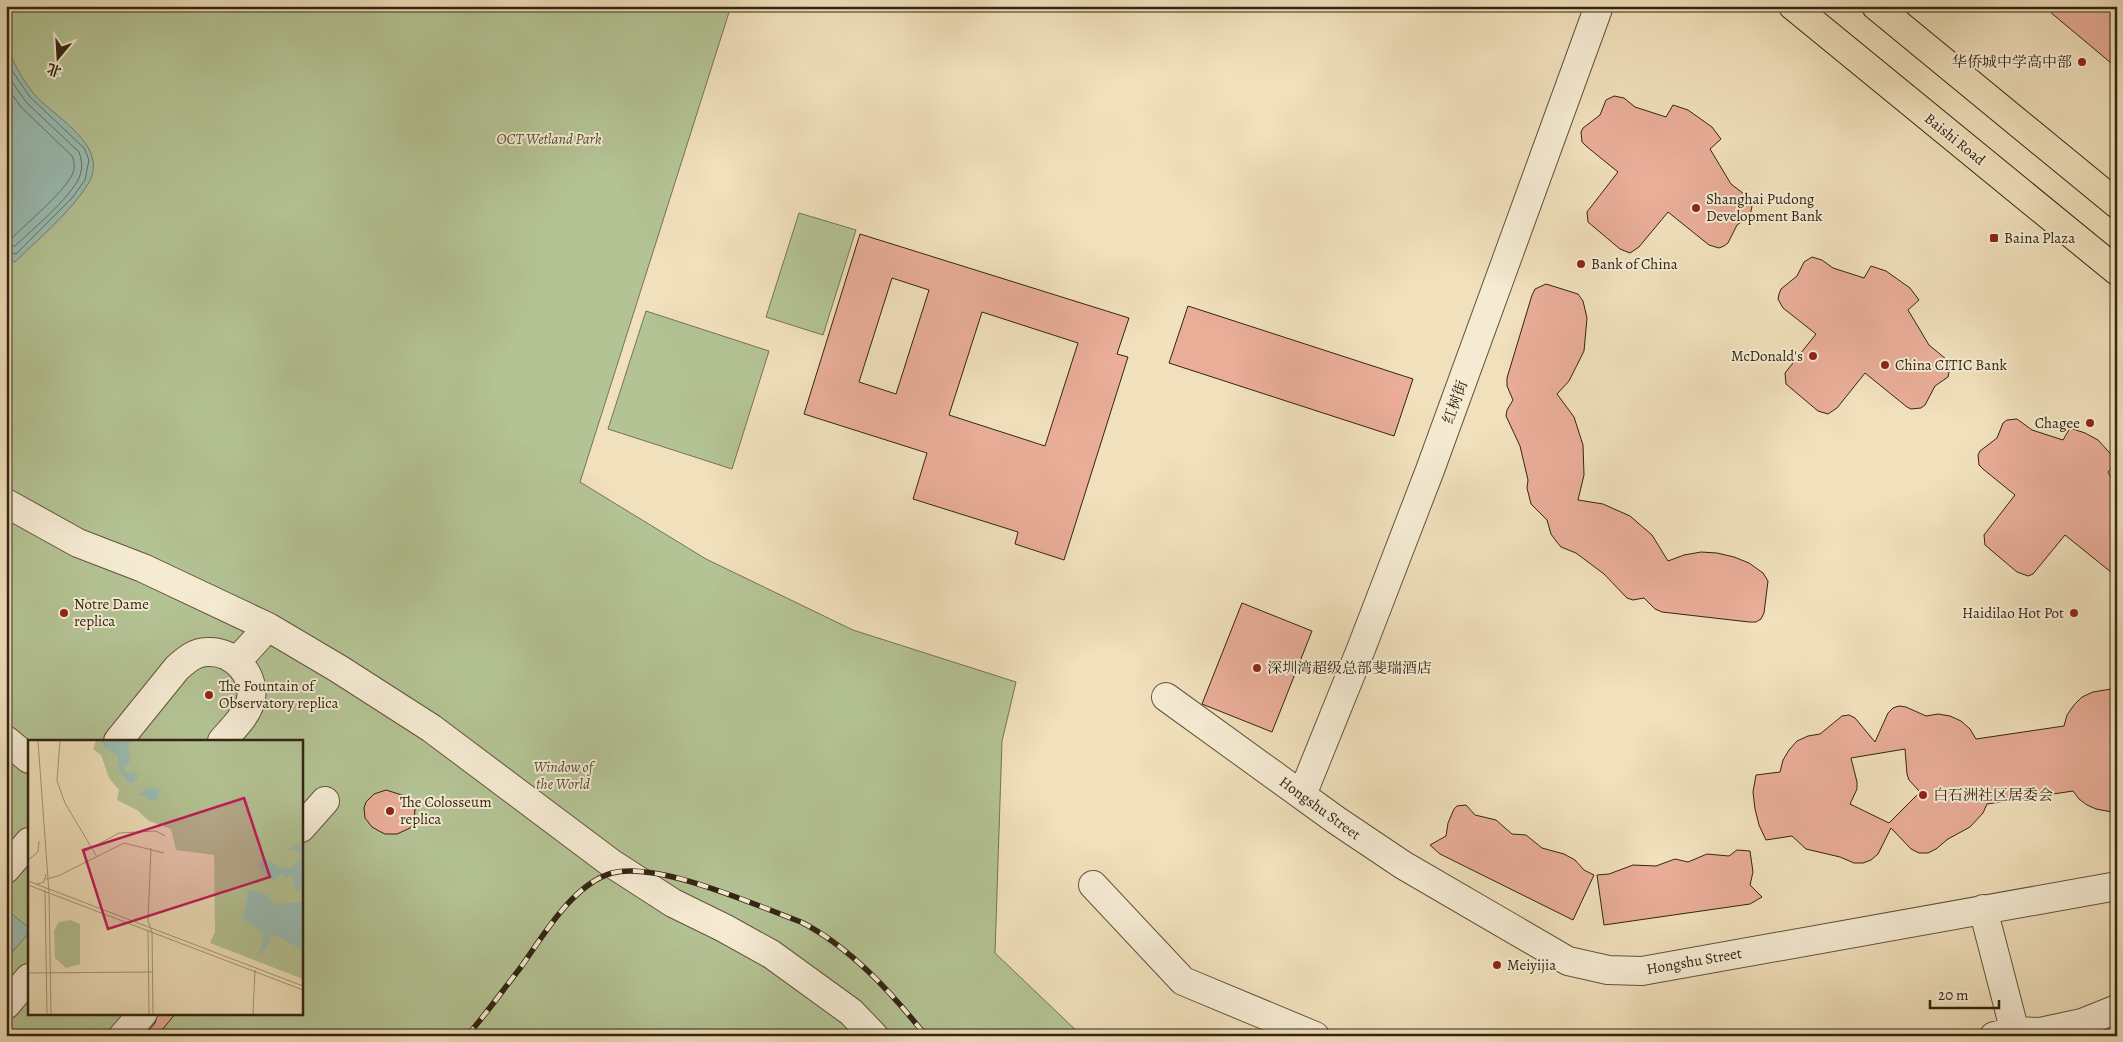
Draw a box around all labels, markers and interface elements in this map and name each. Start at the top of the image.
north arrow [32,32,82,82]
place label: 华侨城中学高中部 [1952,52,2072,72]
marker: 华侨城中学高中部 [2076,56,2088,68]
text: 北 [45,59,64,81]
street label: Baishi Road [1920,108,1990,170]
park label: OCT Wetland Park [497,129,602,149]
place label: Shanghai Pudong Development Bank [1706,189,1823,226]
marker: Shanghai Pudong Development Bank [1690,202,1702,214]
place label: Baina Plaza [2004,228,2075,248]
marker: Baina Plaza [1988,232,2000,244]
place label: Bank of China [1591,254,1678,274]
marker: Bank of China [1575,258,1587,270]
place label: McDonald's [1731,346,1803,366]
marker: McDonald's [1807,350,1819,362]
place label: China CITIC Bank [1895,355,2007,375]
marker: China CITIC Bank [1879,359,1891,371]
street label: 红树街 [1438,377,1472,427]
place label: Chagee [2035,413,2080,433]
marker: Chagee [2084,417,2096,429]
place label: Notre Dame replica [74,594,149,631]
place label: Haidilao Hot Pot [1962,603,2064,623]
marker: Notre Dame replica [58,607,70,619]
marker: Haidilao Hot Pot [2068,607,2080,619]
place label: 深圳湾超级总部斐瑞酒店 [1267,658,1432,678]
marker: 深圳湾超级总部斐瑞酒店 [1251,662,1263,674]
place label: The Fountain of Observatory replica [219,676,339,713]
marker: The Fountain of Observatory replica [203,689,215,701]
inset map [28,740,302,1014]
park label: Window of the World [533,757,596,794]
street label: Hongshu Street [1275,772,1365,844]
place label: 白石洲社区居委会 [1933,785,2053,805]
marker: 白石洲社区居委会 [1917,789,1929,801]
place label: The Colosseum replica [400,792,492,829]
marker: The Colosseum replica [384,805,396,817]
street label: Hongshu Street [1645,943,1743,979]
place label: Meiyijia [1507,955,1556,975]
marker: Meiyijia [1491,959,1503,971]
scale bar [1930,977,1999,1009]
text: 20 m [1938,985,1969,1005]

